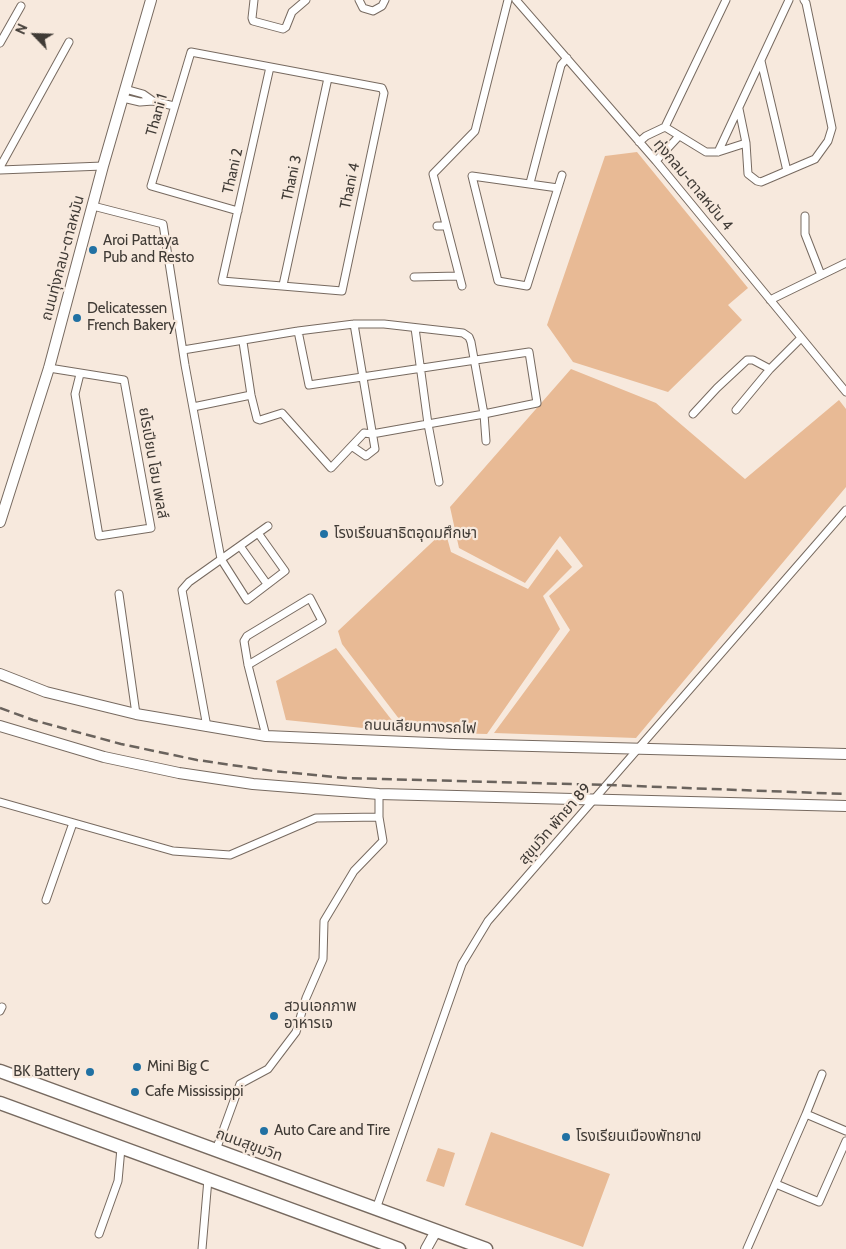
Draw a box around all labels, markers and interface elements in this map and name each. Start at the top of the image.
north arrow [10,10,60,60]
text: N [11,21,32,37]
street label: Thani 1 [142,92,172,138]
street label: ทุ่งกลม-ตาลหมัน 4 [650,136,736,234]
street label: Thani 2 [219,147,247,195]
street label: Thani 3 [278,153,306,203]
street label: Thani 4 [336,161,364,211]
street label: ถนนทุ่งกลม-ตาลหมัน [38,193,88,323]
place label: Aroi Pattaya Pub and Resto [103,232,194,267]
marker: Aroi Pattaya Pub and Resto [87,244,99,256]
place label: Delicatessen French Bakery [87,300,176,335]
marker: Delicatessen French Bakery [71,312,83,324]
street label: ยโรเปียน โฮม เพลส์ [134,406,172,520]
place label: โรงเรียนสาธิตอุดมศึกษา [334,525,477,543]
marker: โรงเรียนสาธิตอุดมศึกษา [318,528,330,540]
street label: ถนนเลียบทางรถไฟ [364,716,476,738]
street label: สุขุมวิท พัทยา 89 [515,780,595,868]
place label: สวนเอกภาพ อาหารเจ [284,998,357,1033]
marker: สวนเอกภาพ อาหารเจ [268,1010,280,1022]
place label: Mini Big C [147,1058,209,1076]
marker: Mini Big C [131,1061,143,1073]
place label: BK Battery [13,1063,80,1081]
marker: BK Battery [84,1066,96,1078]
place label: Cafe Mississippi [145,1083,244,1101]
marker: Cafe Mississippi [129,1086,141,1098]
place label: Auto Care and Tire [274,1122,390,1140]
street label: ถนนสุขุมวิท [213,1125,285,1165]
marker: Auto Care and Tire [258,1125,270,1137]
place label: โรงเรียนเมืองพัทยา๗ [576,1128,701,1146]
marker: โรงเรียนเมืองพัทยา๗ [560,1131,572,1143]

